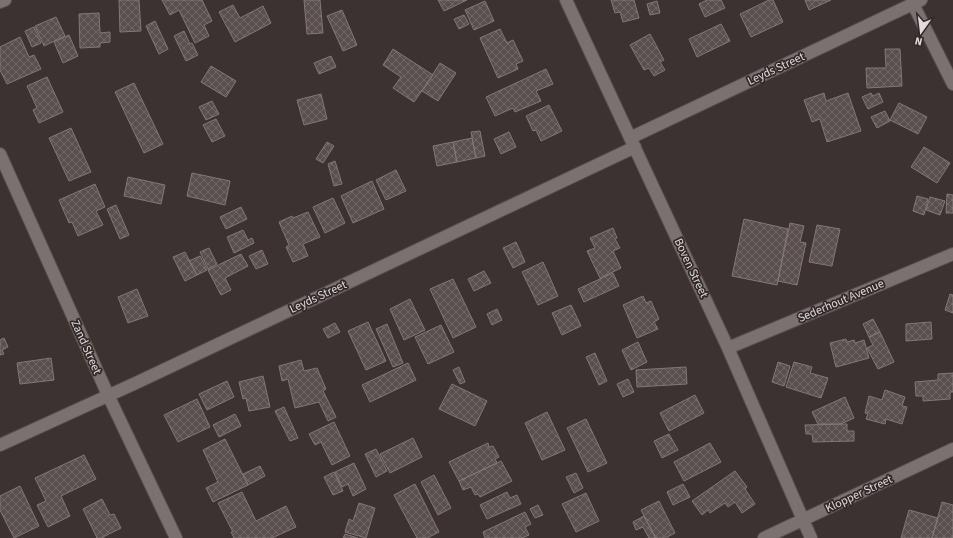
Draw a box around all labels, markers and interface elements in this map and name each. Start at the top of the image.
north arrow [901,12,941,52]
text: N [913,33,924,49]
street label: Leyds Street [745,48,807,90]
street label: Boven Street [670,235,712,301]
street label: Sederhout Avenue [795,275,887,327]
street label: Leyds Street [287,276,349,318]
street label: Zand Street [66,317,106,377]
street label: Klopper Street [823,471,895,517]

